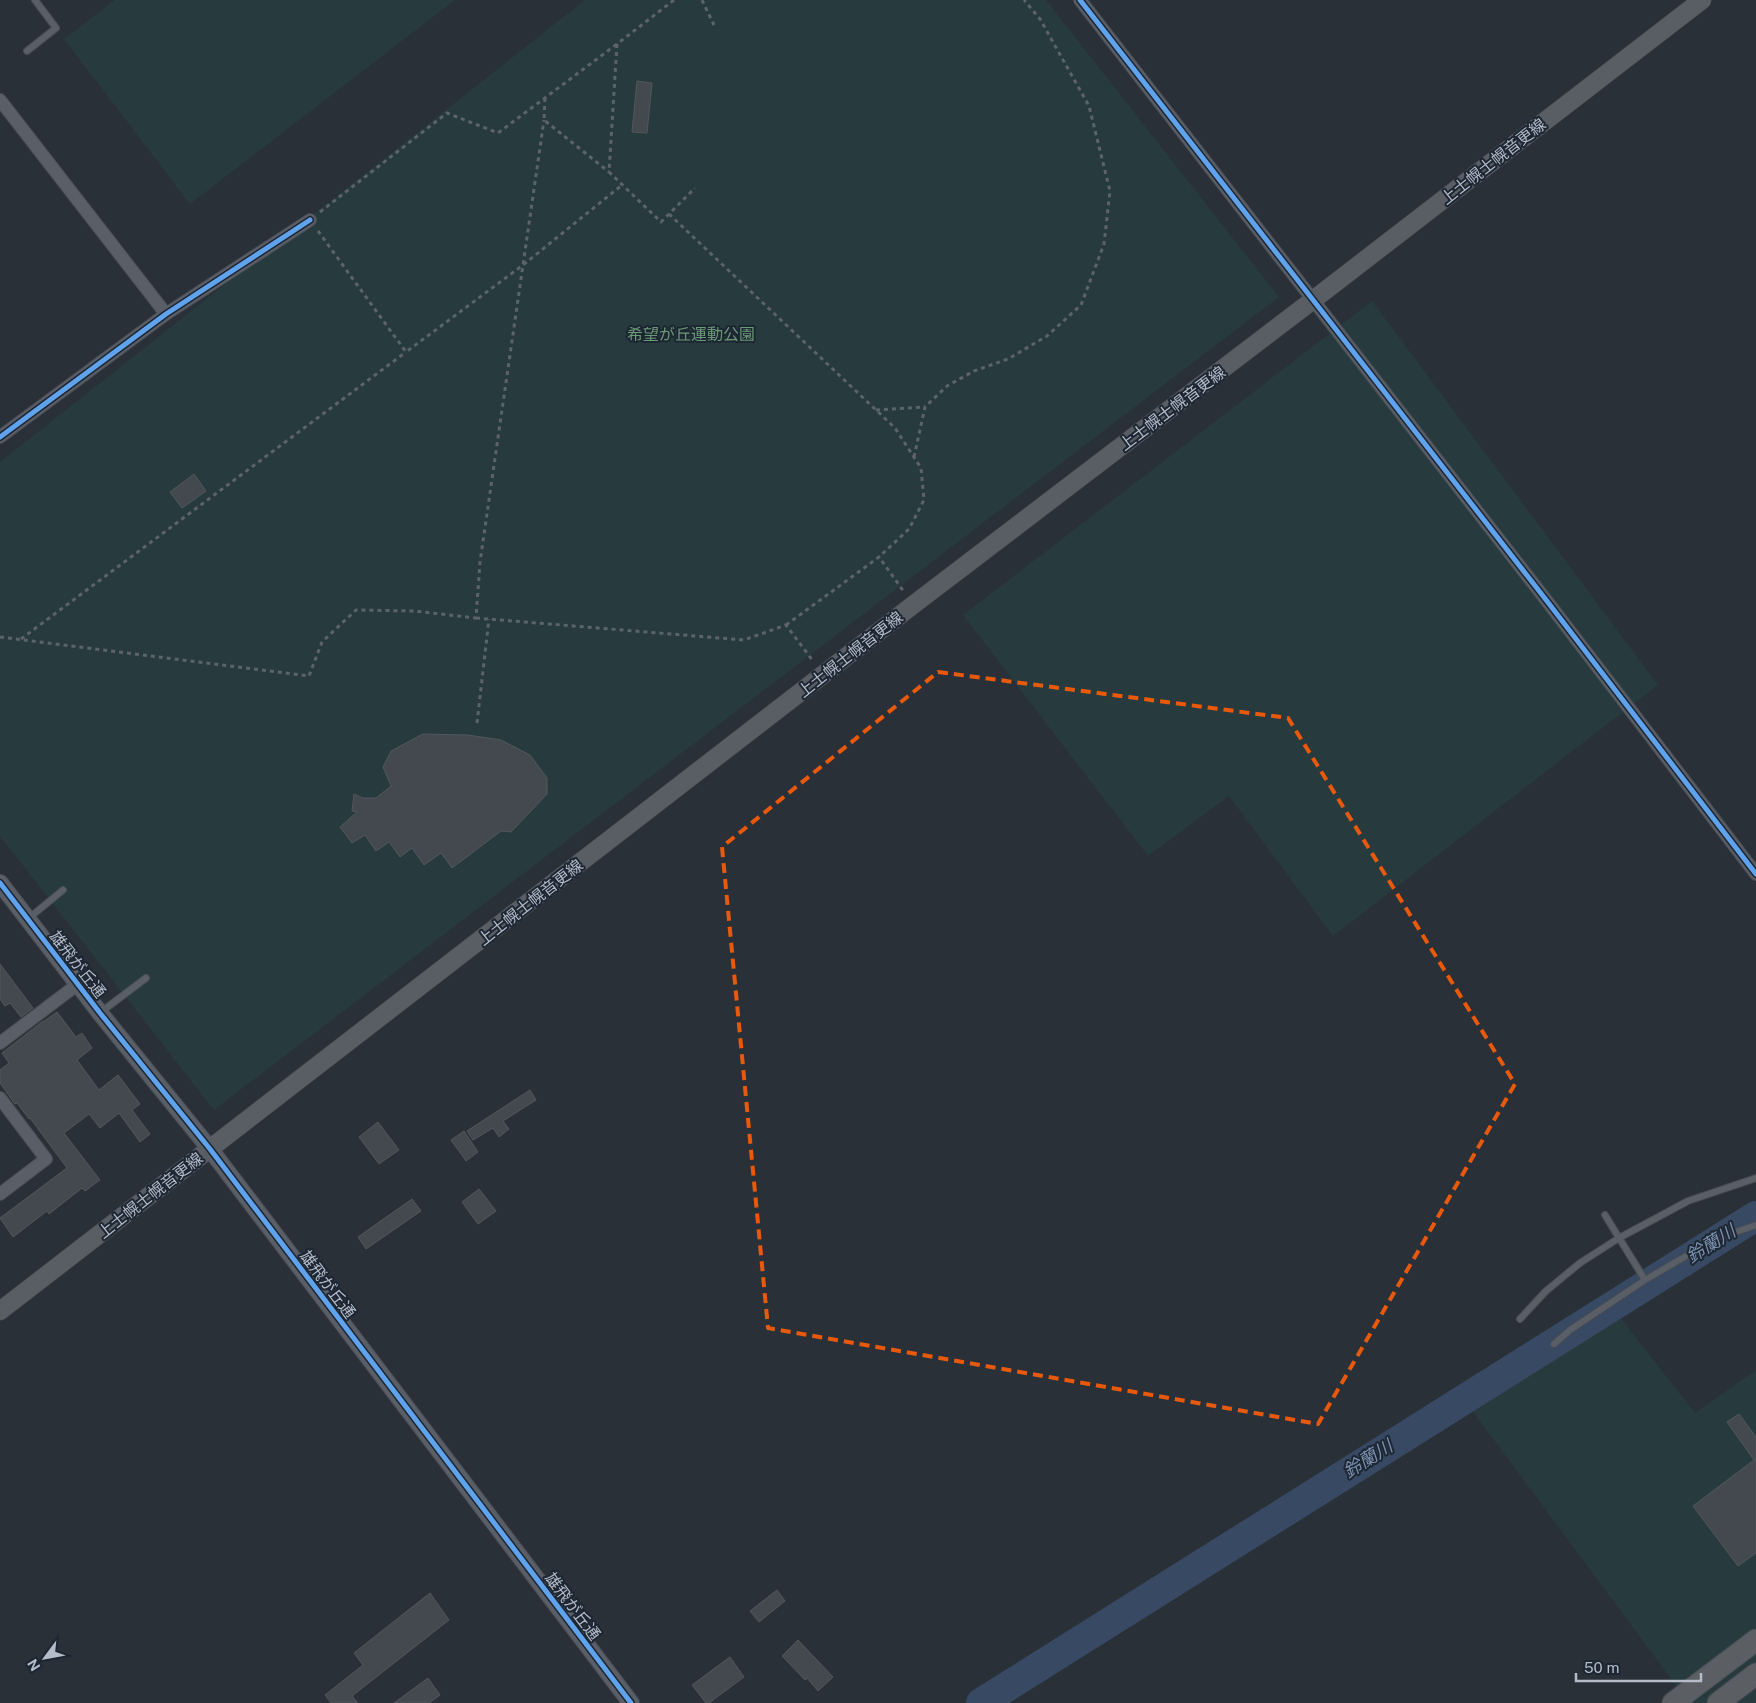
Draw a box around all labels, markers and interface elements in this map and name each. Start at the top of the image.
street label: 上士幌士幌音更線 [1437,115,1550,208]
park label: 希望が丘運動公園 [627,325,755,344]
street label: 上士幌士幌音更線 [1115,362,1229,455]
street label: 上士幌士幌音更線 [794,608,907,701]
street label: 上士幌士幌音更線 [474,856,587,949]
street label: 雄飛が丘通 [45,927,110,1002]
street label: 上士幌士幌音更線 [94,1149,207,1242]
water label: 鈴蘭川 [1682,1219,1741,1267]
street label: 雄飛が丘通 [296,1247,359,1322]
water label: 鈴蘭川 [1339,1434,1398,1482]
street label: 雄飛が丘通 [541,1569,604,1644]
north arrow [20,1633,70,1683]
scale bar [1576,1650,1701,1682]
text: N [24,1656,44,1674]
text: 50 m [1584,1659,1619,1676]

